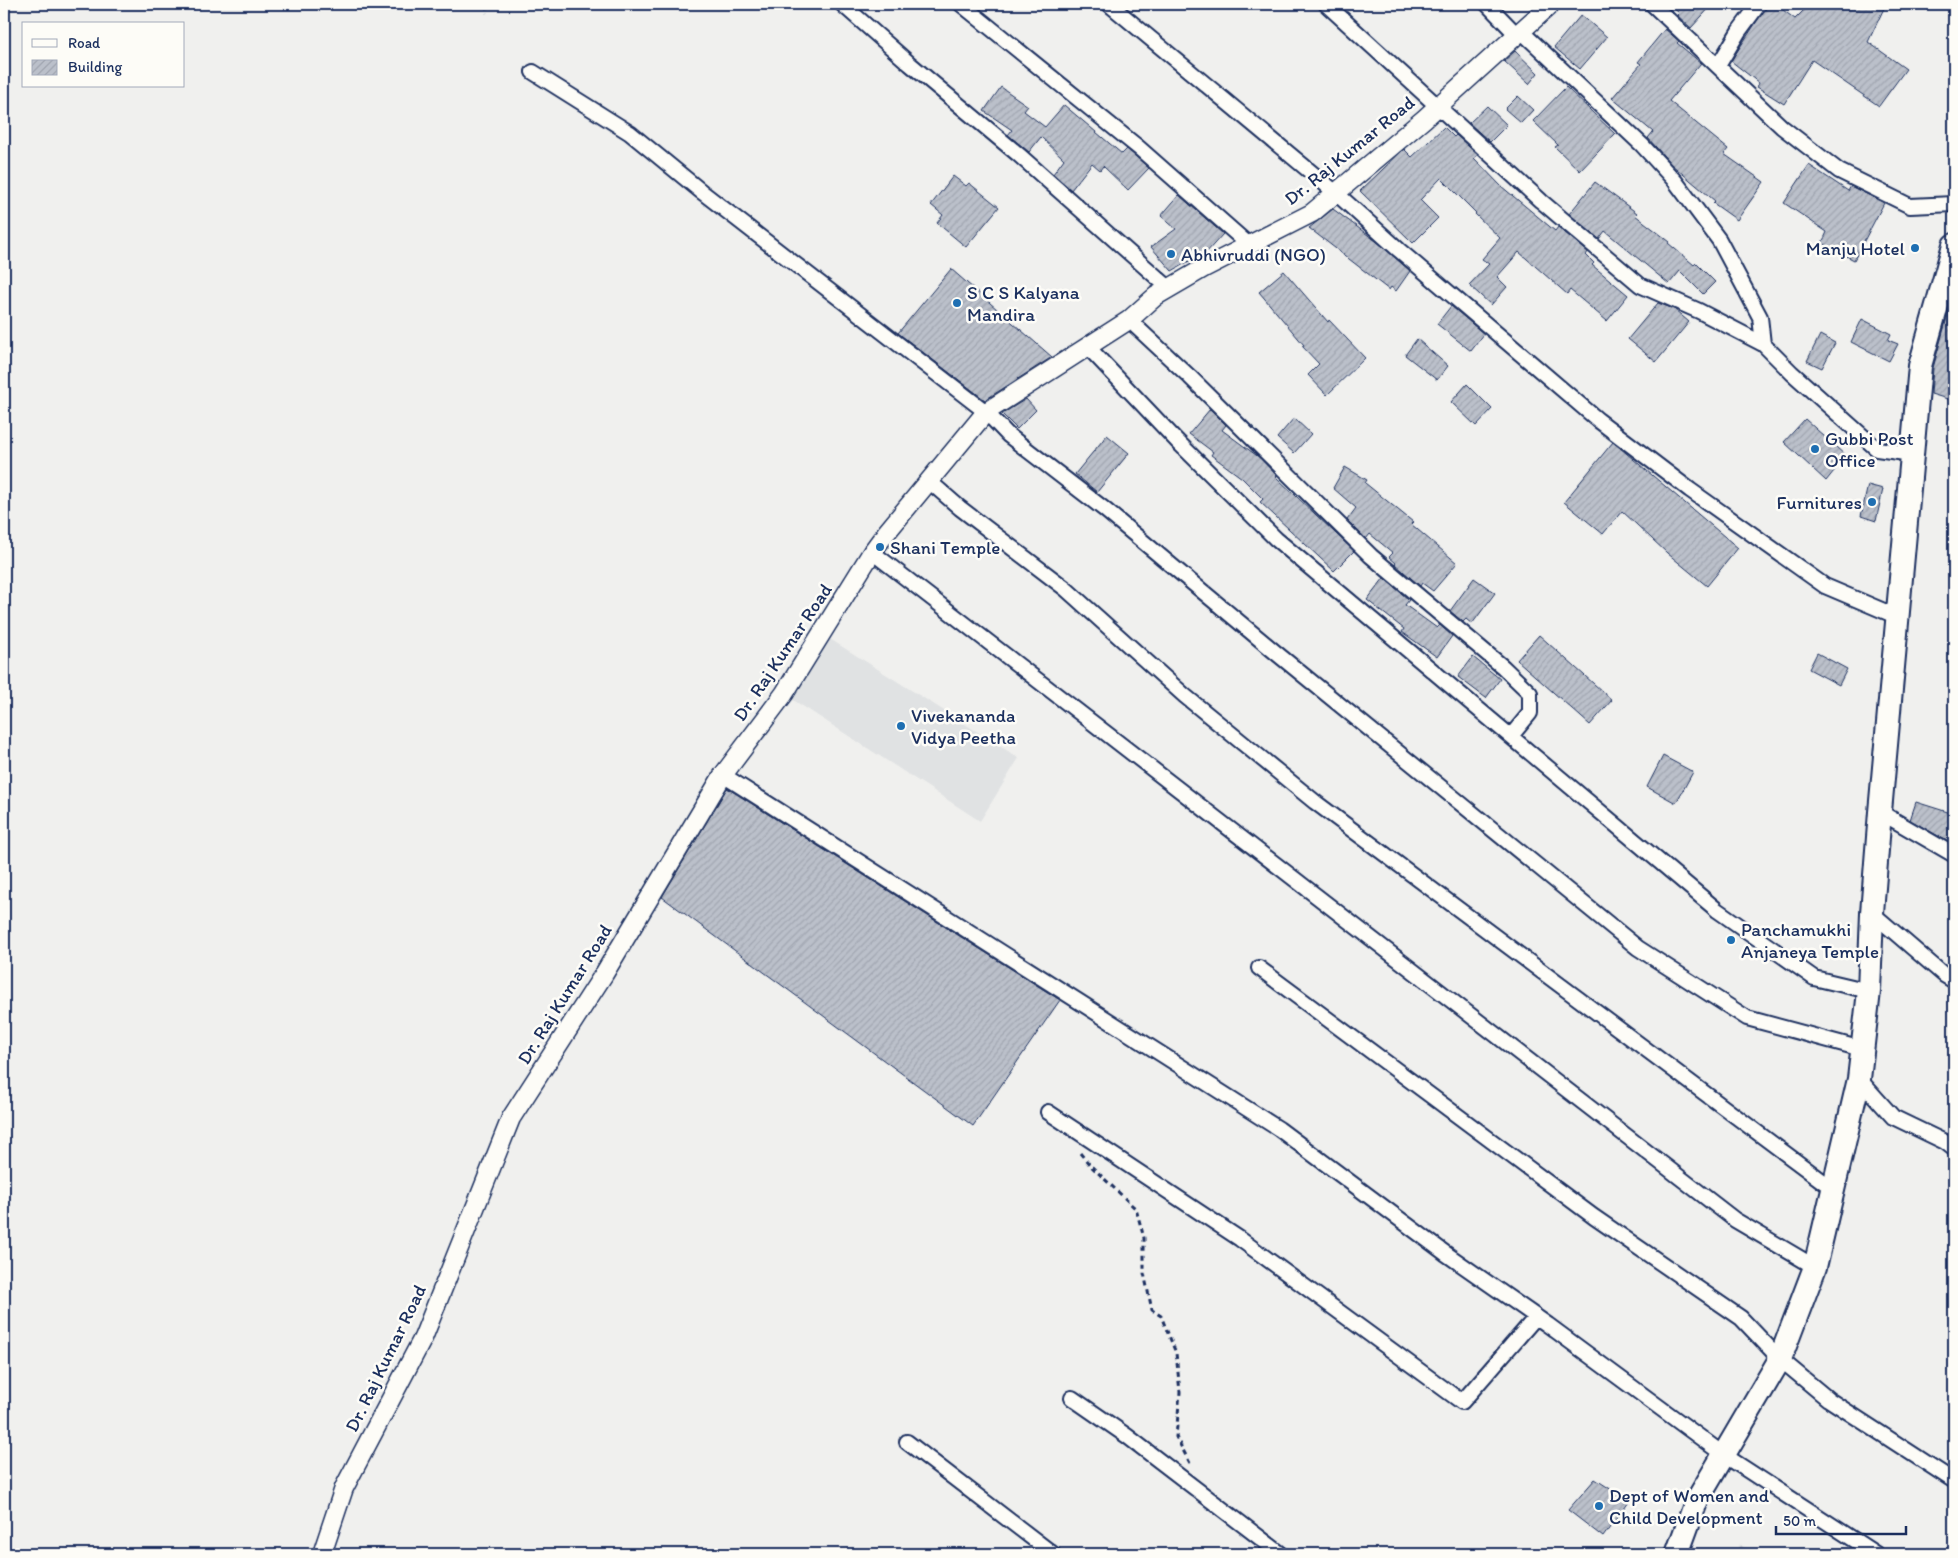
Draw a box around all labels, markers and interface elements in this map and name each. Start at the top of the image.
legend [22,22,185,88]
text: Road [68,34,101,52]
text: Building [68,58,122,76]
street label: Dr. Raj Kumar Road [1280,91,1419,210]
place label: Manju Hotel [1806,237,1906,260]
marker: Manju Hotel [1909,242,1921,254]
place label: Abhivruddi (NGO) [1181,243,1326,266]
marker: Abhivruddi (NGO) [1165,248,1177,260]
place label: S C S Kalyana Mandira [967,281,1080,326]
marker: S C S Kalyana Mandira [951,297,963,309]
place label: Gubbi Post Office [1825,427,1914,472]
marker: Gubbi Post Office [1809,443,1821,455]
place label: Furnitures [1777,491,1862,514]
marker: Furnitures [1866,496,1878,508]
place label: Shani Temple [890,536,1000,559]
marker: Shani Temple [874,541,886,553]
street label: Dr. Raj Kumar Road [728,579,837,725]
place label: Vivekananda Vidya Peetha [911,704,1016,749]
marker: Vivekananda Vidya Peetha [895,720,907,732]
place label: Panchamukhi Anjaneya Temple [1741,918,1879,963]
street label: Dr. Raj Kumar Road [512,920,617,1068]
marker: Panchamukhi Anjaneya Temple [1725,934,1737,946]
street label: Dr. Raj Kumar Road [340,1281,431,1435]
place label: Dept of Women and Child Development [1609,1484,1770,1529]
marker: Dept of Women and Child Development [1593,1500,1605,1512]
scale bar [1776,1503,1906,1535]
text: 50 m [1783,1512,1816,1530]

